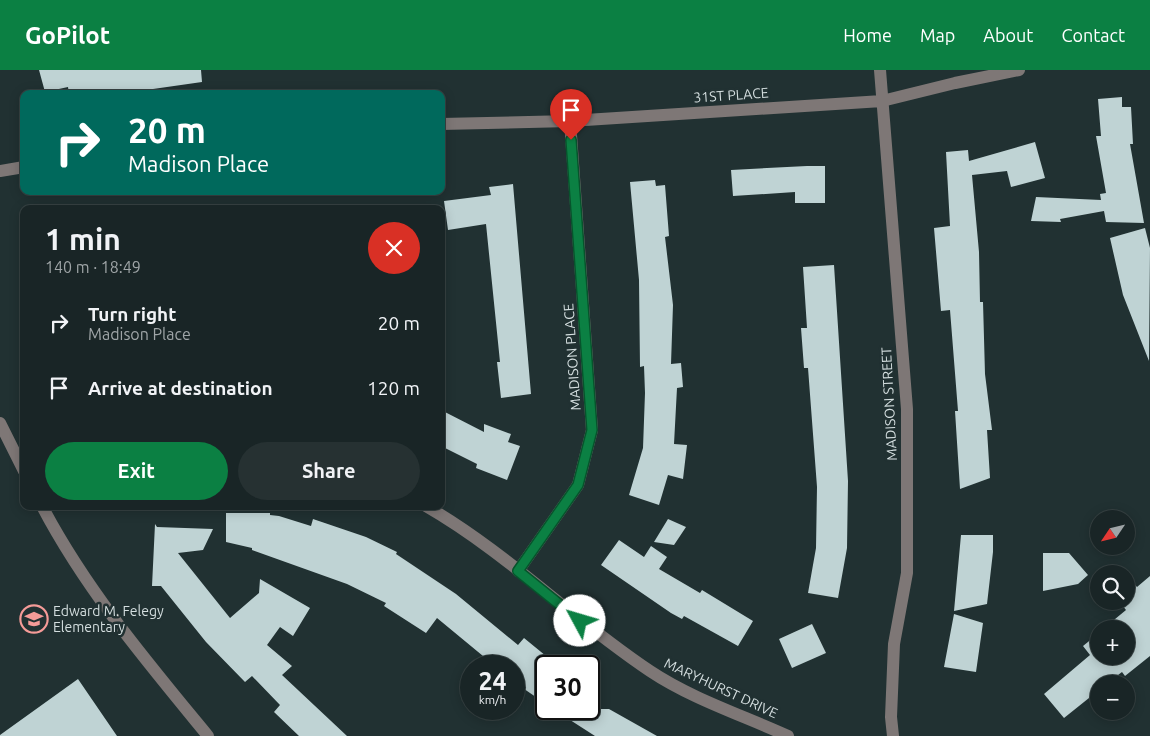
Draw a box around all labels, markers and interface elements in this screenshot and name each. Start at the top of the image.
text: GoPilot [25,22,110,49]
text: Home [843,25,892,45]
text: Map [920,25,955,45]
text: About [983,25,1033,45]
text: Contact [1061,25,1125,45]
street label: 31ST PLACE [693,84,769,106]
pin [550,89,592,140]
icon: arrive [557,96,585,124]
icon: right [45,110,110,175]
text: 20 m [128,110,206,150]
text: Madison Place [128,151,269,176]
text: 1 min [45,222,121,256]
button: close [368,222,420,274]
text: 140 m · 18:49 [45,258,141,276]
text: Turn right [88,303,176,325]
street label: MADISON PLACE [560,303,584,411]
icon: right [45,309,73,337]
text: 20 m [378,312,420,334]
text: Madison Place [88,325,191,343]
street label: MADISON STREET [878,347,900,461]
icon: arrive [45,374,73,402]
text: Arrive at destination [88,377,273,399]
text: 120 m [367,377,420,399]
button: Exit [45,442,228,500]
button: Share [238,442,420,500]
north arrow [1090,510,1135,555]
map controls [1090,510,1135,720]
button: search [1090,565,1135,610]
position arrow [553,594,605,646]
place label: Edward M. Felegy Elementary [53,603,164,635]
school or university icon: Edward M. Felegy Elementary [19,604,49,634]
button: + [1090,620,1135,665]
speed limit sign: 30 [535,655,600,720]
street label: MARYHURST DRIVE [662,655,780,721]
text: 24 [478,667,507,695]
button: − [1090,675,1135,720]
text: km/h [479,693,506,706]

